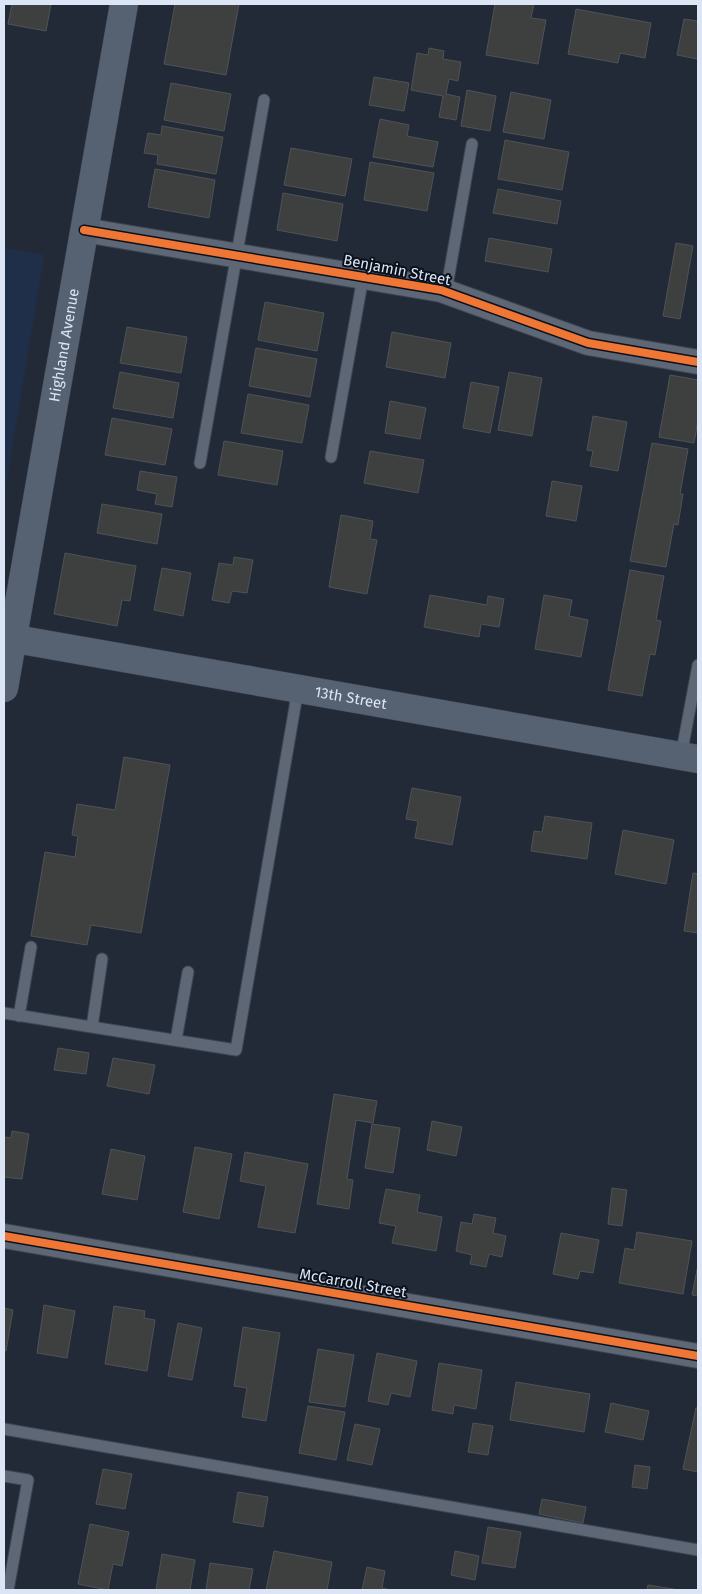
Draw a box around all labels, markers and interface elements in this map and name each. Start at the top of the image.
street label: Benjamin Street [342,251,453,289]
street label: Highland Avenue [45,287,83,404]
street label: 13th Street [313,683,389,713]
street label: McCarroll Street [298,1265,409,1301]

